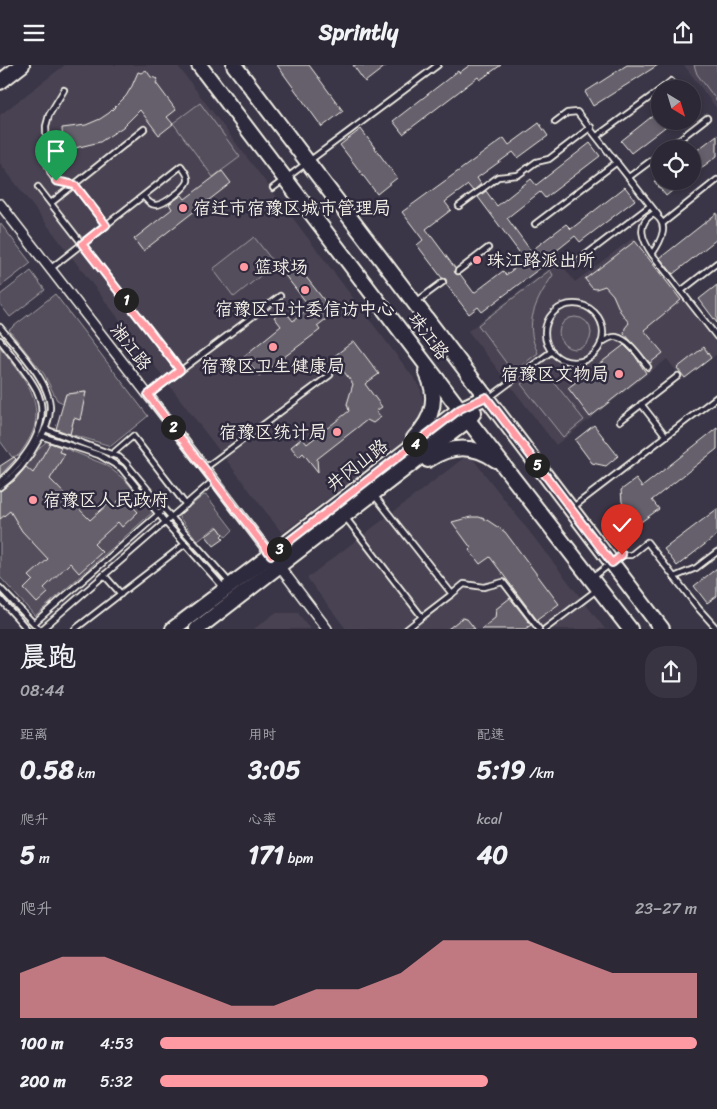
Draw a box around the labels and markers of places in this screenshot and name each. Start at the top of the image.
pin [35,130,77,181]
place label: 宿迁市宿豫区城市管理局 [193,192,391,224]
marker: 宿迁市宿豫区城市管理局 [177,202,189,214]
place label: 珠江路派出所 [487,244,595,276]
place label: 篮球场 [254,251,308,283]
marker: 珠江路派出所 [471,254,483,266]
marker: 篮球场 [238,261,250,273]
marker: 宿豫区卫计委信访中心 [299,284,311,296]
pin: 1 [114,287,138,313]
place label: 宿豫区卫计委信访中心 [215,293,395,325]
marker: 宿豫区卫生健康局 [267,341,279,353]
place label: 宿豫区卫生健康局 [201,350,345,382]
place label: 宿豫区文物局 [501,358,609,390]
marker: 宿豫区文物局 [613,368,625,380]
pin: 2 [160,415,186,439]
place label: 宿豫区统计局 [219,416,327,448]
marker: 宿豫区统计局 [331,426,343,438]
pin: 4 [402,431,428,457]
pin: 5 [524,453,550,477]
place label: 宿豫区人民政府 [43,484,169,516]
marker: 宿豫区人民政府 [27,494,39,506]
pin [601,504,643,555]
pin: 3 [266,537,292,561]

